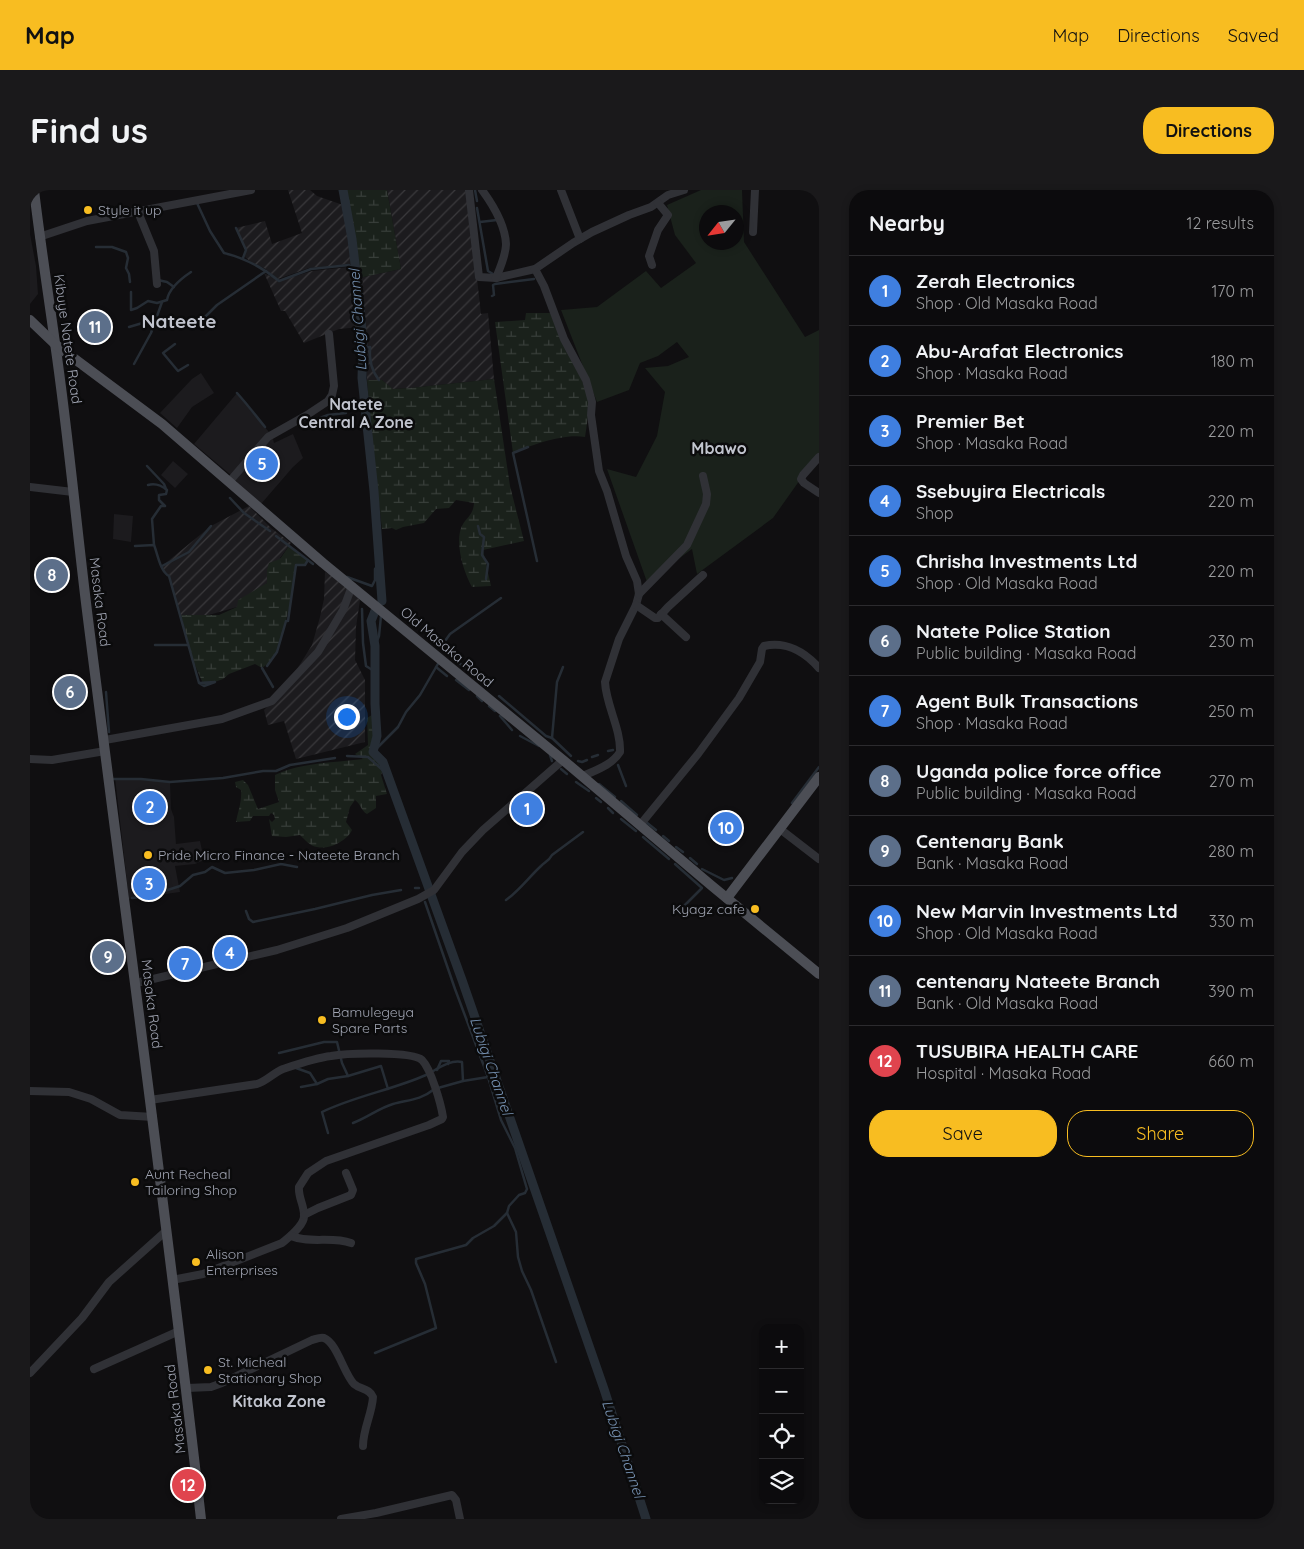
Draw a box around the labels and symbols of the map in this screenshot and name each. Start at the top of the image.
place label: Style it up [98,201,161,219]
marker: Style it up [82,204,94,216]
north arrow [699,205,744,250]
water label: Lubigi Channel [344,267,371,372]
street label: Kibuye Natete Road [50,273,86,405]
pin: 11 [79,308,111,346]
district label: Nateete [142,309,216,333]
district label: Natete Central A Zone [298,394,414,432]
district label: Mbawo [691,438,747,458]
pin: 5 [246,445,278,483]
pin: 8 [36,556,68,594]
street label: Masaka Road [86,556,114,648]
street label: Old Masaka Road [397,603,497,691]
pin: 6 [54,673,86,711]
your location [334,704,360,730]
pin: 2 [134,788,166,826]
pin: 1 [511,790,543,828]
pin: 10 [710,809,742,847]
place label: Pride Micro Finance - Nateete Branch [158,846,400,864]
marker: Pride Micro Finance - Nateete Branch [142,849,154,861]
pin: 3 [133,865,165,903]
place label: Kyagz cafe [672,900,745,918]
marker: Kyagz cafe [749,903,761,915]
pin: 4 [214,934,246,972]
pin: 9 [92,938,124,976]
pin: 7 [169,945,201,983]
street label: Masaka Road [138,958,166,1050]
place label: Bamulegeya Spare Parts [332,1003,414,1037]
marker: Bamulegeya Spare Parts [316,1014,328,1026]
water label: Lubigi Channel [466,1014,518,1119]
place label: Aunt Recheal Tailoring Shop [145,1165,237,1199]
marker: Aunt Recheal Tailoring Shop [129,1176,141,1188]
place label: Alison Enterprises [206,1245,278,1279]
marker: Alison Enterprises [190,1256,202,1268]
place label: St. Micheal Stationary Shop [218,1353,322,1387]
street label: Masaka Road [161,1363,189,1455]
marker: St. Micheal Stationary Shop [202,1364,214,1376]
district label: Kitaka Zone [232,1391,326,1411]
water label: Lubigi Channel [598,1397,650,1502]
pin: 12 [172,1466,204,1504]

